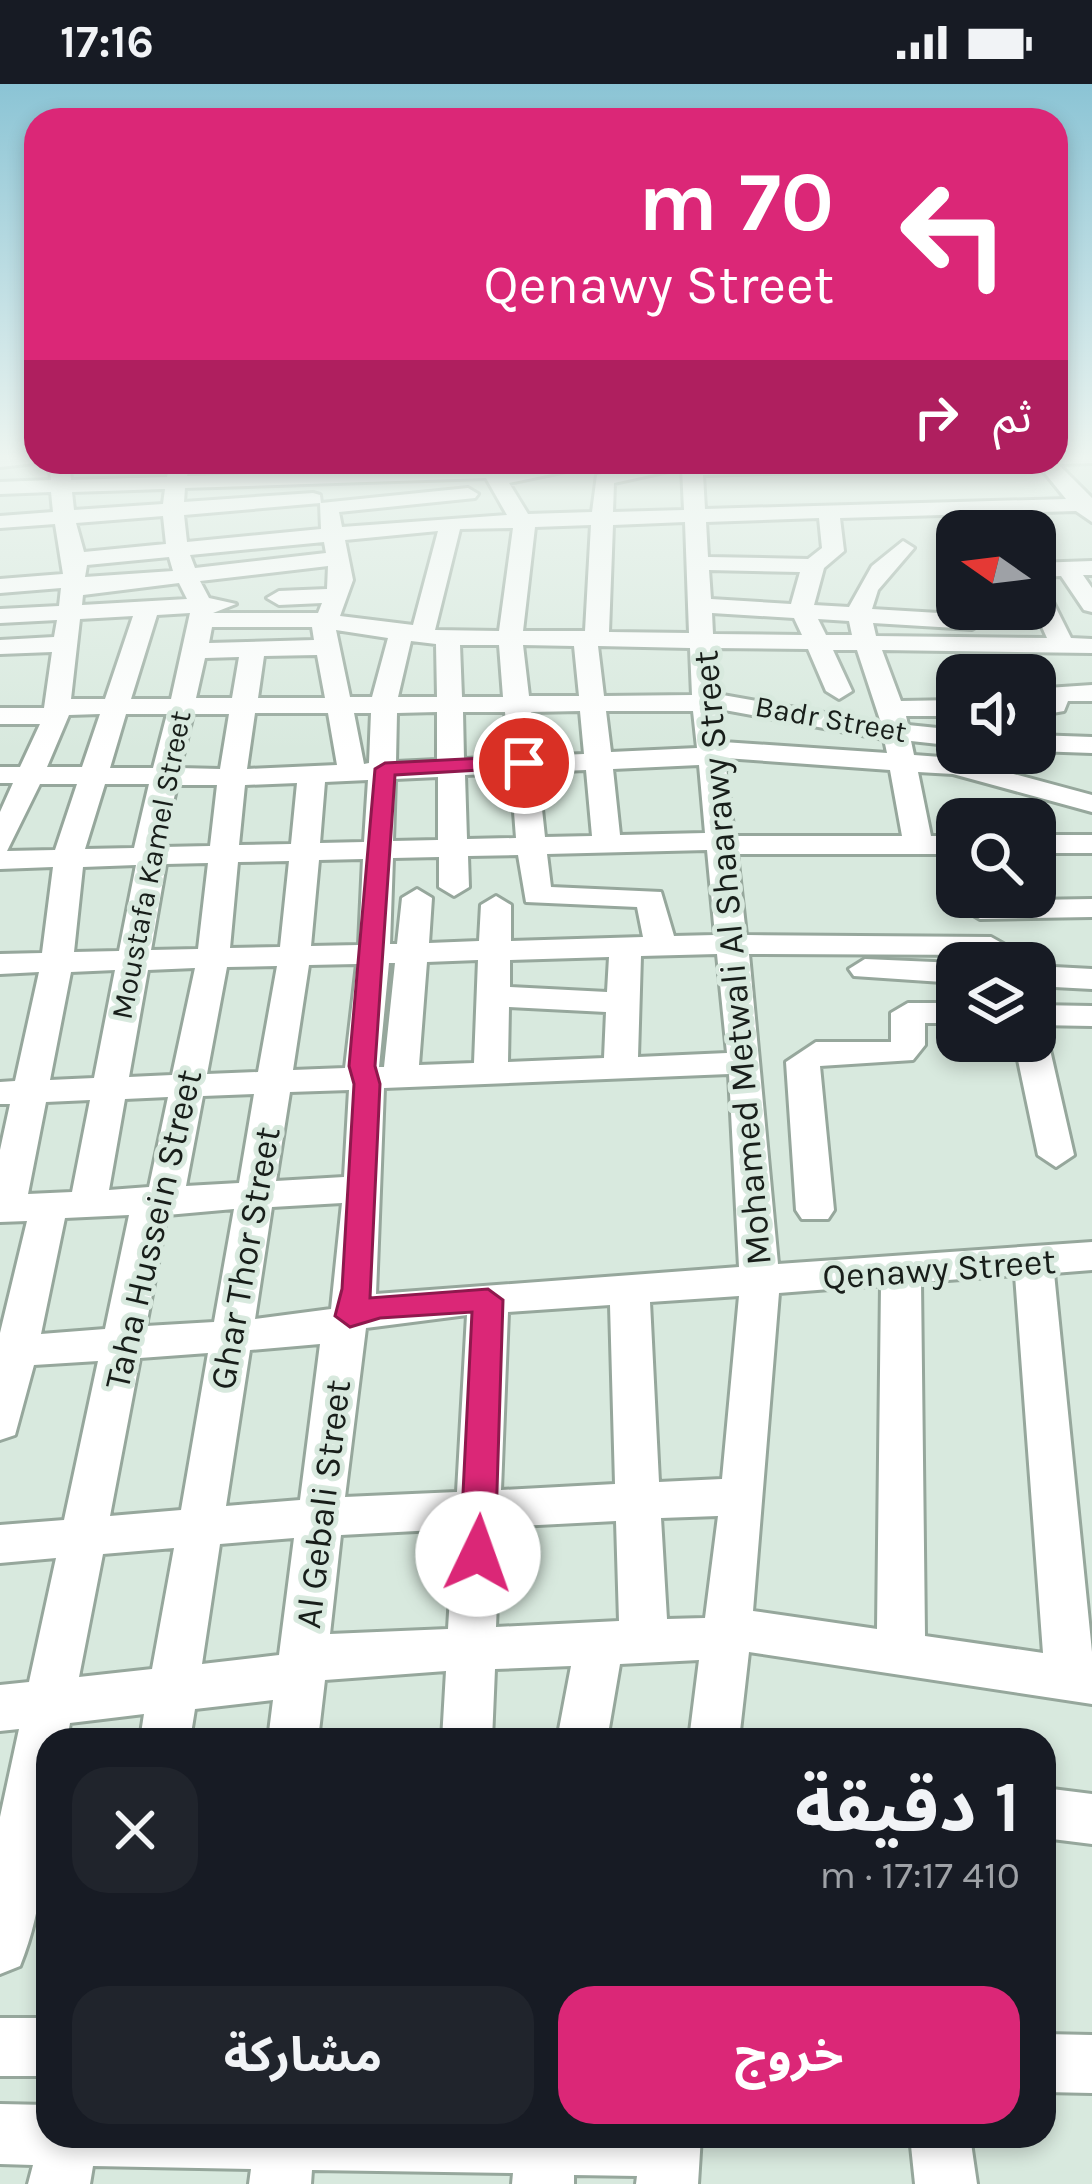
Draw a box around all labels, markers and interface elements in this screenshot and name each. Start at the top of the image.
text: 17:16 [60,16,154,68]
text: 70 m [638,153,834,251]
icon: left [876,156,1032,312]
text: Qenawy Street [483,253,834,317]
icon: right [903,384,969,450]
text: ثم [993,391,1032,443]
north arrow [936,510,1056,630]
map controls [936,510,1056,1062]
street label: Mohamed Metwali Al Shaarawy Street [684,649,780,1267]
button: sound [936,654,1056,774]
street label: Badr Street [752,688,910,750]
street label: Moustafa Kamel Street [103,708,199,1022]
pin [473,712,575,814]
icon: arrive [491,730,557,796]
button: search [936,798,1056,918]
button: layers [936,942,1056,1062]
street label: Taha Hussein Street [96,1065,210,1393]
street label: Ghar Thor Street [201,1124,289,1393]
street label: Qenawy Street [821,1240,1057,1298]
street label: Al Gebali Street [287,1377,359,1631]
position arrow [415,1491,541,1617]
text: 1 دقيقة [795,1765,1020,1849]
button: close [72,1767,198,1893]
text: 410 m · 17:17 [820,1852,1020,1898]
button: مشاركة [72,1986,534,2124]
button: خروج [558,1986,1020,2124]

